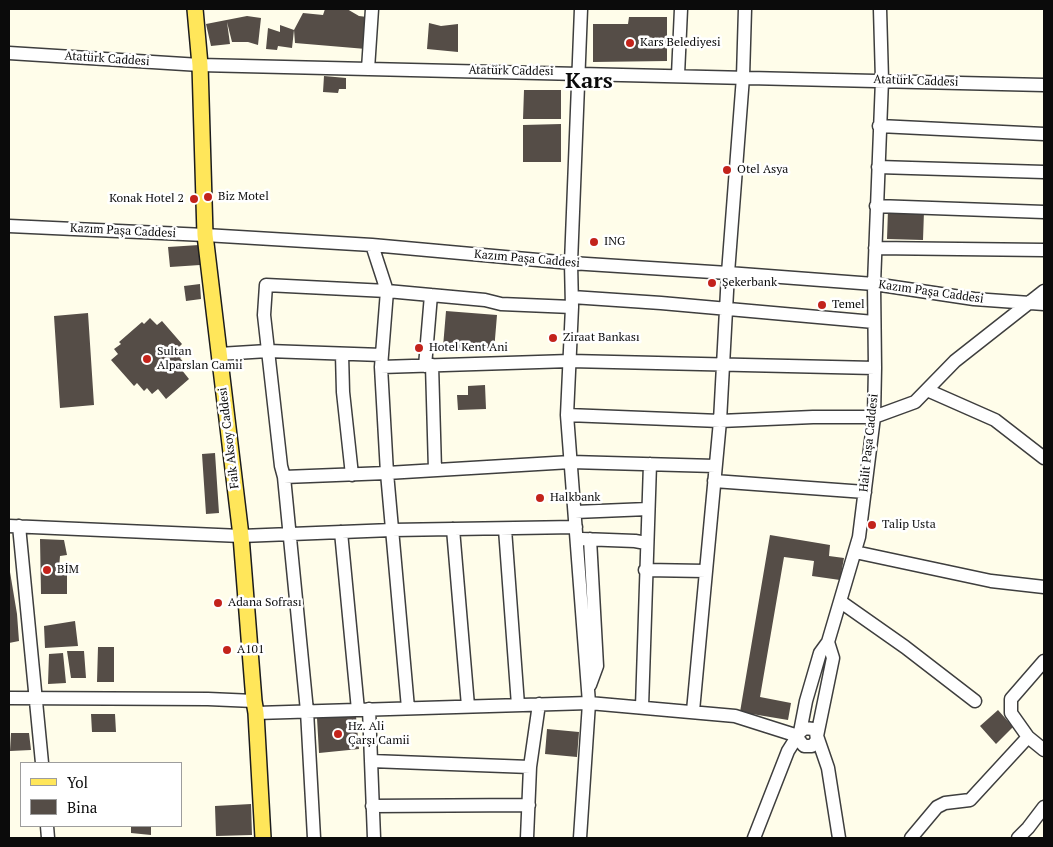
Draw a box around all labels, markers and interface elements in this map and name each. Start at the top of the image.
place label: Kars Belediyesi [640,36,721,50]
marker: Kars Belediyesi [624,37,636,49]
street label: Atatürk Caddesi [64,49,150,69]
street label: Atatürk Caddesi [468,63,554,79]
district label: Kars [565,69,613,95]
street label: Atatürk Caddesi [873,72,959,90]
place label: Otel Asya [737,163,788,177]
marker: Otel Asya [721,164,733,176]
place label: Biz Motel [218,190,269,204]
marker: Biz Motel [202,191,214,203]
place label: Konak Hotel 2 [109,192,184,206]
marker: Konak Hotel 2 [188,193,200,205]
street label: Kazım Paşa Caddesi [70,221,176,241]
place label: ING [604,235,625,249]
marker: ING [588,236,600,248]
street label: Kazım Paşa Caddesi [474,247,580,271]
place label: Şekerbank [722,276,777,290]
marker: Şekerbank [706,277,718,289]
street label: Kazım Paşa Caddesi [877,277,985,307]
place label: Temel [832,298,865,312]
marker: Temel [816,299,828,311]
place label: Ziraat Bankası [563,331,640,345]
marker: Ziraat Bankası [547,332,559,344]
place label: Hotel Kent Ani [429,341,508,355]
marker: Hotel Kent Ani [413,342,425,354]
place label: Sultan Alparslan Camii [157,345,243,373]
marker: Sultan Alparslan Camii [141,353,153,365]
street label: Faik Aksoy Caddesi [216,386,242,490]
street label: Halit Paşa Caddesi [857,393,881,493]
place label: Halkbank [550,491,601,505]
marker: Halkbank [534,492,546,504]
place label: Talip Usta [882,518,936,532]
marker: Talip Usta [866,519,878,531]
place label: BİM [57,563,79,577]
marker: BİM [41,564,53,576]
place label: Adana Sofrası [228,596,302,610]
marker: Adana Sofrası [212,597,224,609]
place label: A101 [237,643,264,657]
marker: A101 [221,644,233,656]
place label: Hz. Ali Çarşı Camii [348,720,410,748]
marker: Hz. Ali Çarşı Camii [332,728,344,740]
legend [20,762,182,827]
text: Yol [67,772,88,792]
text: Bina [67,797,97,817]

